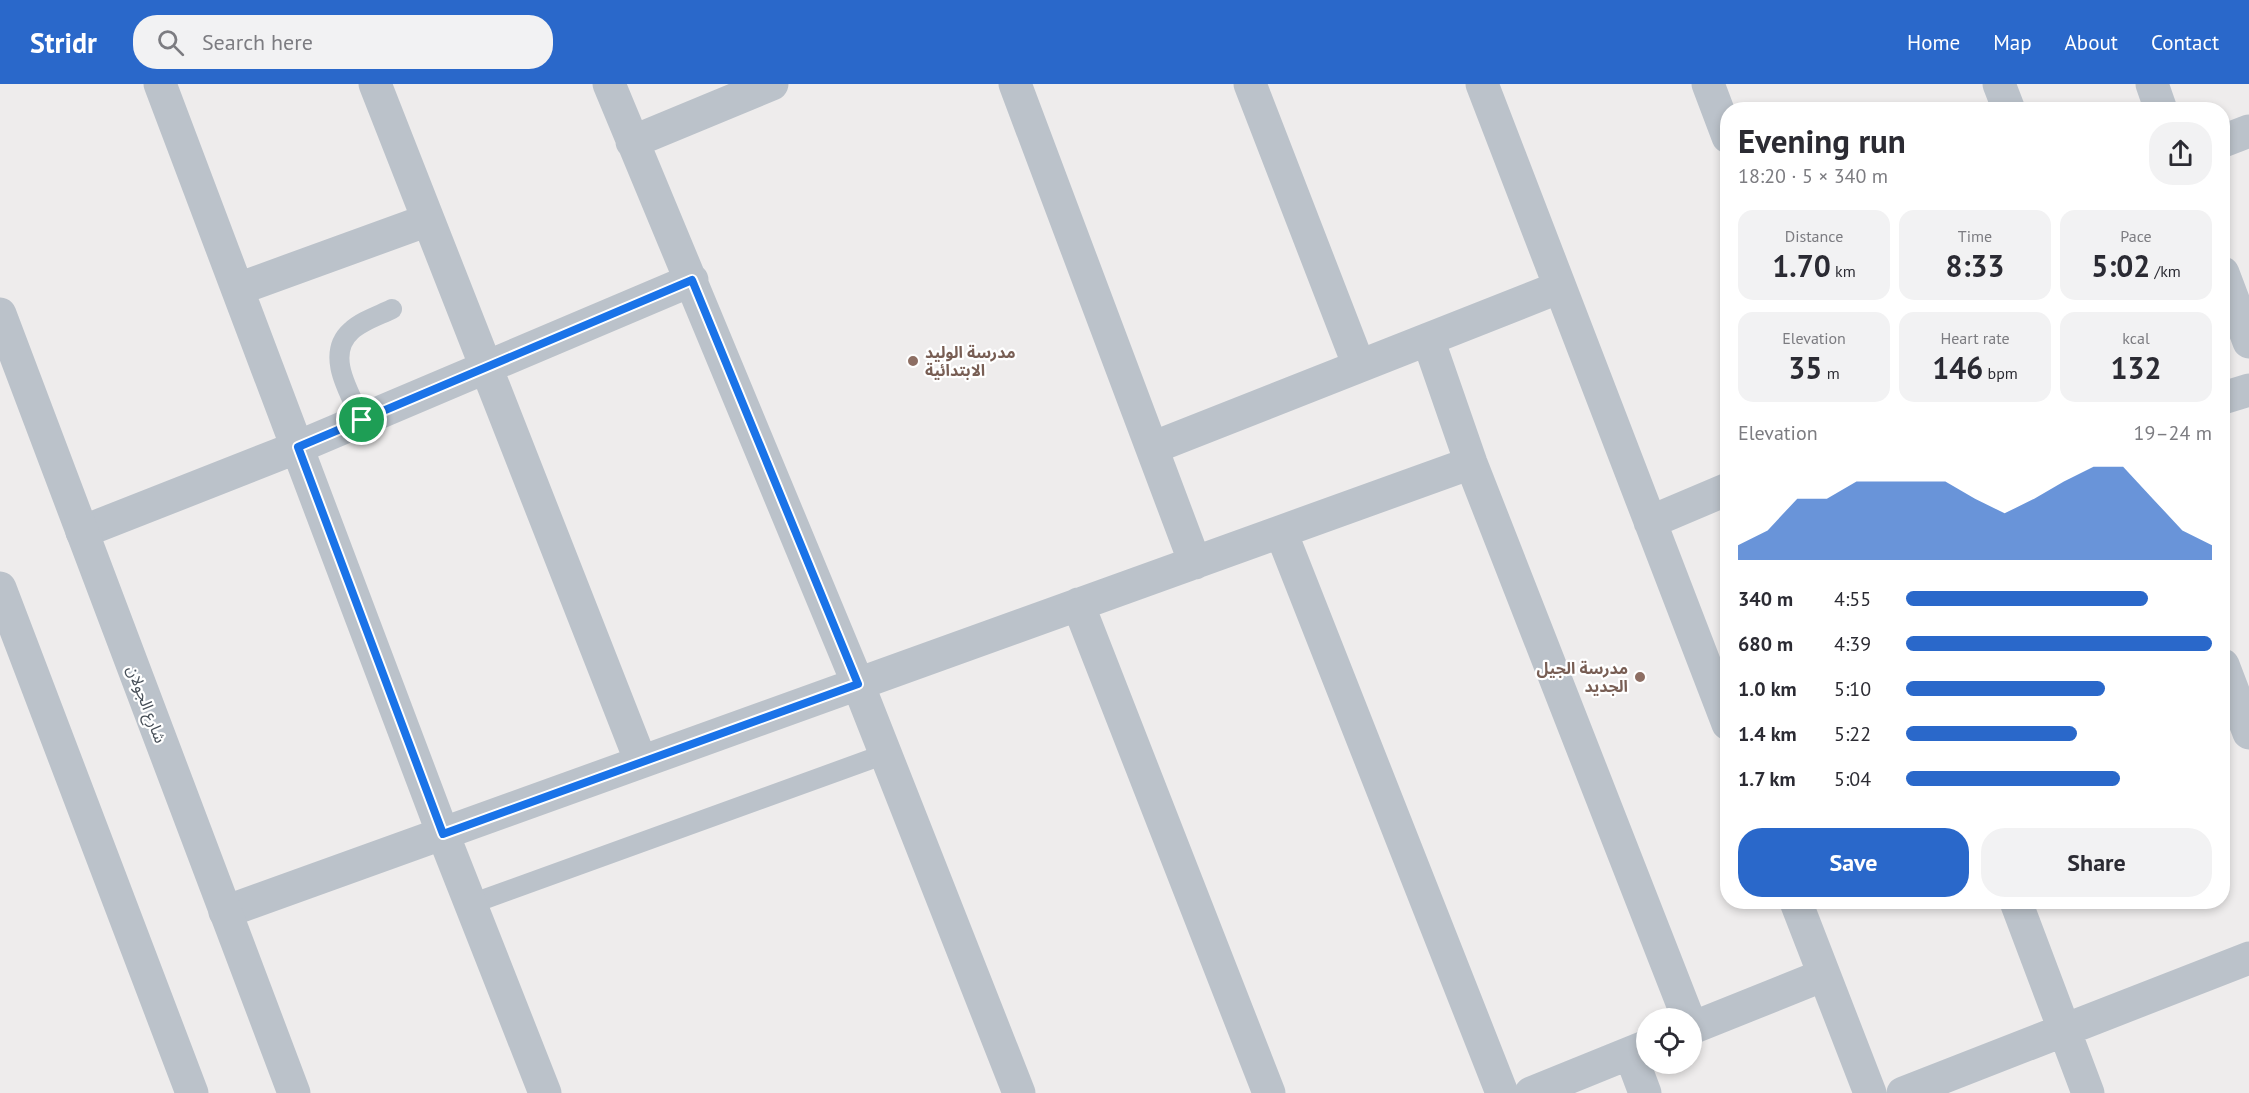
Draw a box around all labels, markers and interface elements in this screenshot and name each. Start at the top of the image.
search box [133,15,553,69]
text: Stridr [30,24,97,61]
icon: search [154,26,187,59]
text: Search here [202,28,313,56]
text: Home [1907,29,1960,56]
text: Map [1993,29,2032,56]
text: About [2065,29,2118,56]
text: Contact [2151,29,2219,56]
text: Evening run [1738,119,1906,162]
button: share [2149,122,2212,185]
text: 18:20 · 5 × 340 m [1738,163,1888,189]
text: Distance [1785,226,1843,246]
text: Time [1958,226,1992,246]
text: Pace [2120,226,2152,246]
text: 1.70 [1772,246,1831,285]
text: 8:33 [1945,246,2005,285]
text: 5:02 [2091,246,2150,285]
text: km [1831,261,1856,281]
text: /km [2150,261,2181,281]
text: Elevation [1782,328,1846,348]
text: Heart rate [1940,328,2010,348]
text: kcal [2122,328,2150,348]
place label: مدرسة الوليد الابتدائية [925,342,1016,380]
text: 35 [1788,348,1822,387]
text: 146 [1932,348,1983,387]
text: 132 [2110,348,2162,387]
marker: مدرسة الوليد الابتدائية [906,354,920,368]
text: m [1822,363,1840,383]
text: bpm [1983,363,2018,383]
pin [336,394,387,445]
icon: arrive [345,403,378,436]
text: Elevation [1738,420,1818,446]
text: 19–24 m [2134,420,2212,446]
text: 340 m [1738,586,1793,612]
text: 4:55 [1834,586,1871,612]
text: 680 m [1738,631,1793,657]
text: 4:39 [1834,631,1871,657]
place label: مدرسة الجيل الجديد [1537,658,1628,696]
street label: شارع الجولان [120,662,171,747]
marker: مدرسة الجيل الجديد [1633,670,1647,684]
text: 1.0 km [1738,676,1797,702]
text: 5:10 [1834,676,1871,702]
text: 1.4 km [1738,721,1797,747]
text: 5:22 [1834,721,1871,747]
text: 1.7 km [1738,766,1796,792]
text: 5:04 [1834,766,1871,792]
button: Save [1738,828,1969,897]
button: Share [1981,828,2212,897]
map controls [1636,1008,1702,1074]
button: locate [1636,1008,1702,1074]

